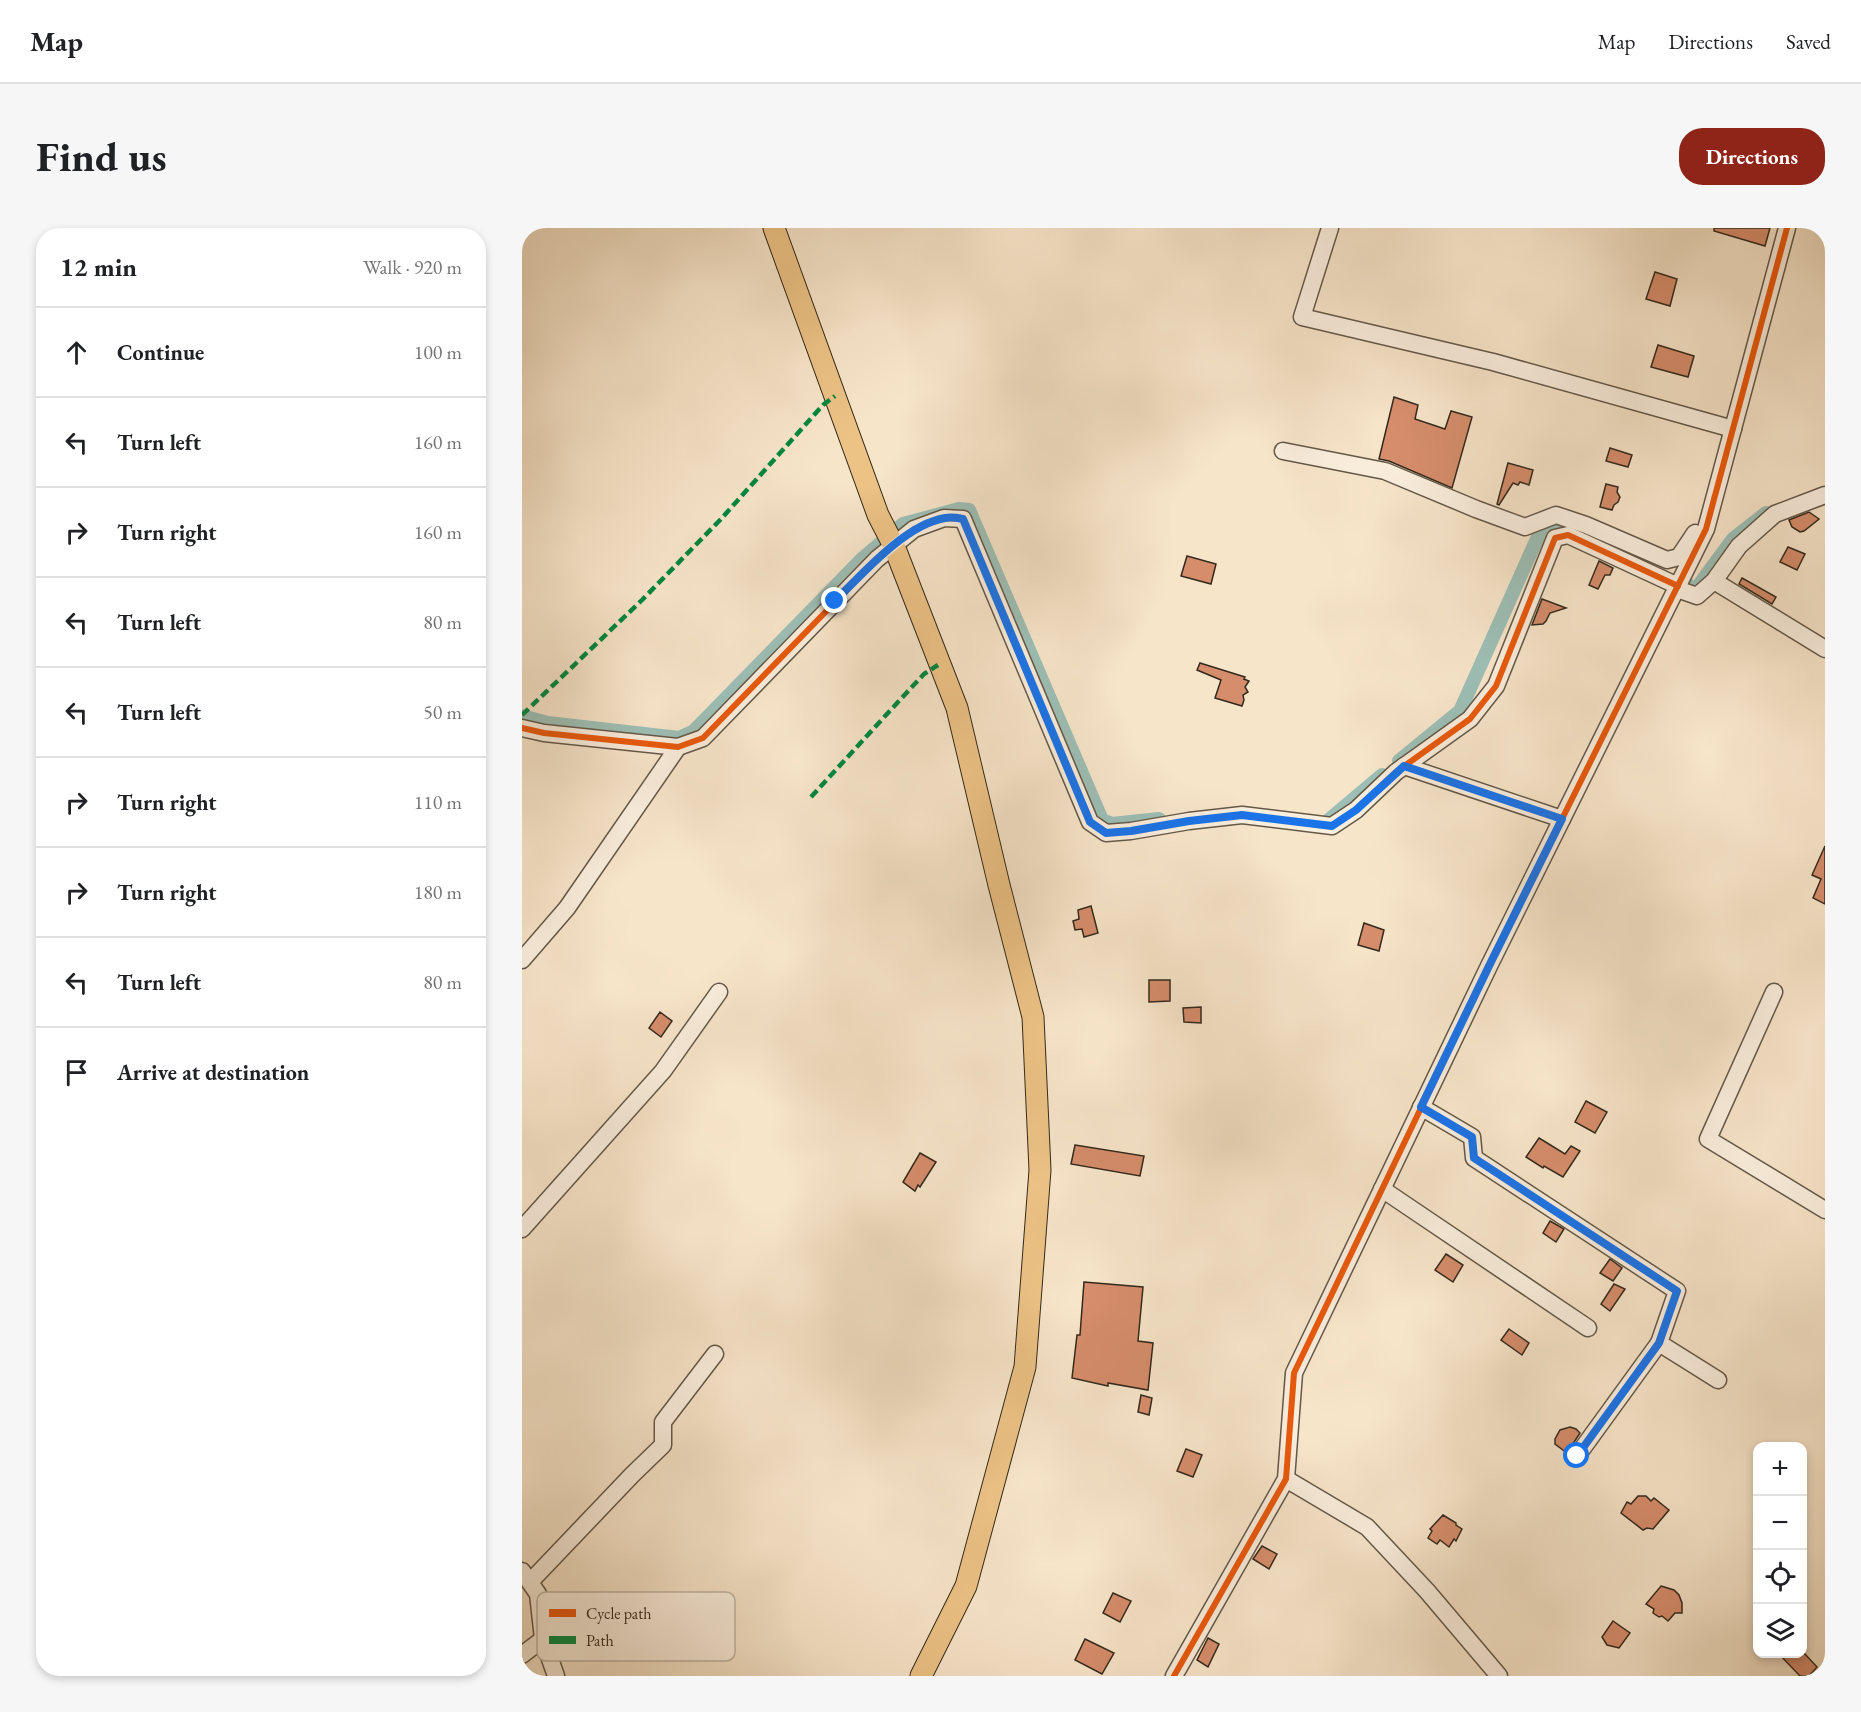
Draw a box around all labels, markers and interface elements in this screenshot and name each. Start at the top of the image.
text: Map [30,23,83,59]
text: Map [1598,28,1635,55]
text: Directions [1668,28,1753,55]
text: Saved [1786,28,1831,55]
button: Directions [1679,128,1825,185]
text: Find us [36,129,167,184]
text: 12 min [60,250,137,284]
text: Walk · 920 m [363,254,462,280]
icon: ahead [60,336,93,369]
text: Continue [117,338,204,367]
text: 100 m [414,339,462,365]
icon: left [60,426,93,459]
text: Turn left [117,428,201,457]
text: 160 m [414,429,462,455]
icon: right [60,516,93,549]
text: Turn right [117,518,216,547]
text: 160 m [414,519,462,545]
route end [821,587,847,613]
icon: left [60,606,93,639]
text: Turn left [117,608,201,637]
text: 80 m [423,609,462,635]
icon: left [60,696,93,729]
text: Turn left [117,698,201,727]
text: 50 m [423,699,462,725]
icon: right [60,786,93,819]
text: Turn right [117,788,216,817]
text: 110 m [414,789,462,815]
icon: right [60,876,93,909]
text: Turn right [117,878,216,907]
text: 180 m [414,879,462,905]
icon: left [60,966,93,999]
text: Turn left [117,968,201,997]
text: 80 m [423,969,462,995]
icon: arrive [60,1056,93,1089]
text: Arrive at destination [117,1058,309,1087]
route start [1563,1442,1589,1468]
map controls [1753,1442,1807,1658]
button: + [1753,1442,1807,1496]
button: − [1753,1496,1807,1550]
button: locate [1753,1550,1807,1604]
legend [537,1592,735,1661]
text: Cycle path [586,1603,651,1624]
button: layers [1753,1604,1807,1658]
text: Path [586,1630,614,1651]

